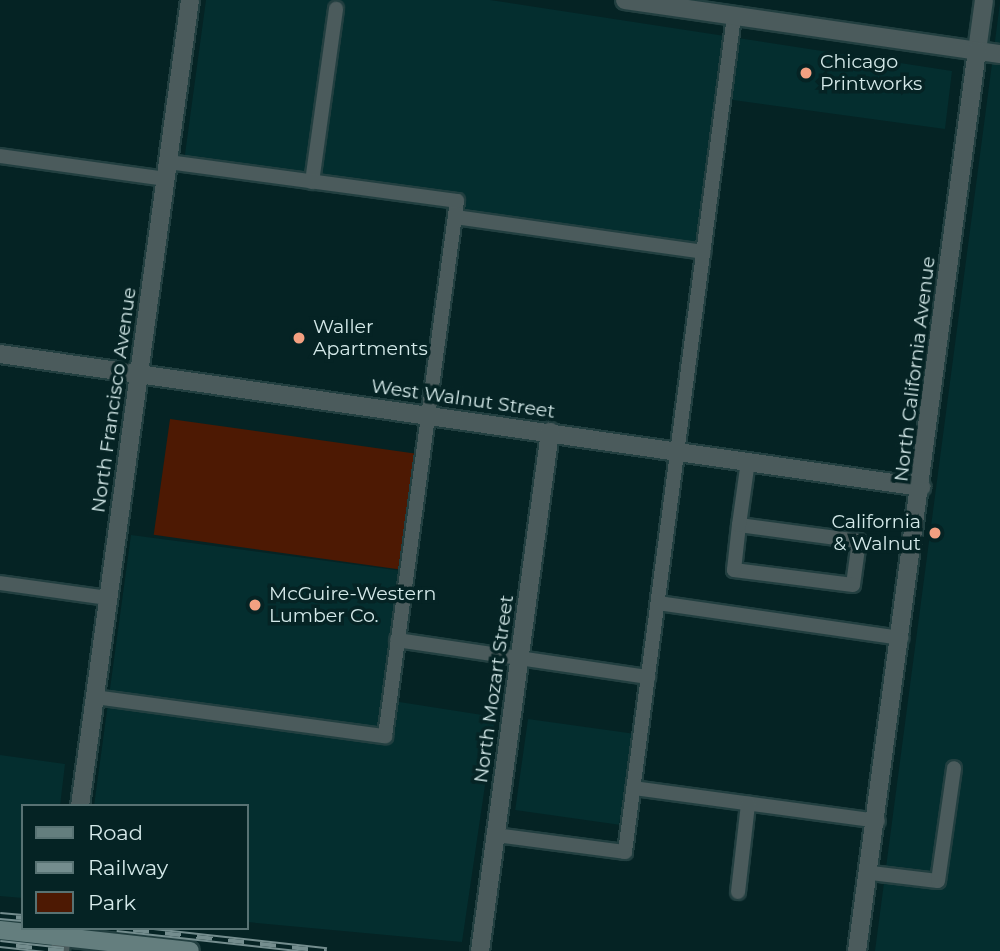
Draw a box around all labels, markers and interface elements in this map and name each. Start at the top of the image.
place label: Chicago Printworks [820,51,922,95]
marker: Chicago Printworks [798,65,814,81]
street label: North California Avenue [890,255,940,483]
street label: North Francisco Avenue [87,286,141,514]
place label: Waller Apartments [313,316,428,360]
marker: Waller Apartments [291,330,307,346]
street label: West Walnut Street [369,375,557,423]
place label: California & Walnut [831,511,921,555]
marker: California & Walnut [927,525,943,541]
place label: McGuire-Western Lumber Co. [269,583,436,627]
street label: North Mozart Street [470,594,518,784]
marker: McGuire-Western Lumber Co. [247,597,263,613]
legend [21,804,248,930]
text: Road [88,820,143,845]
text: Railway [88,855,168,880]
text: Park [88,890,136,915]

